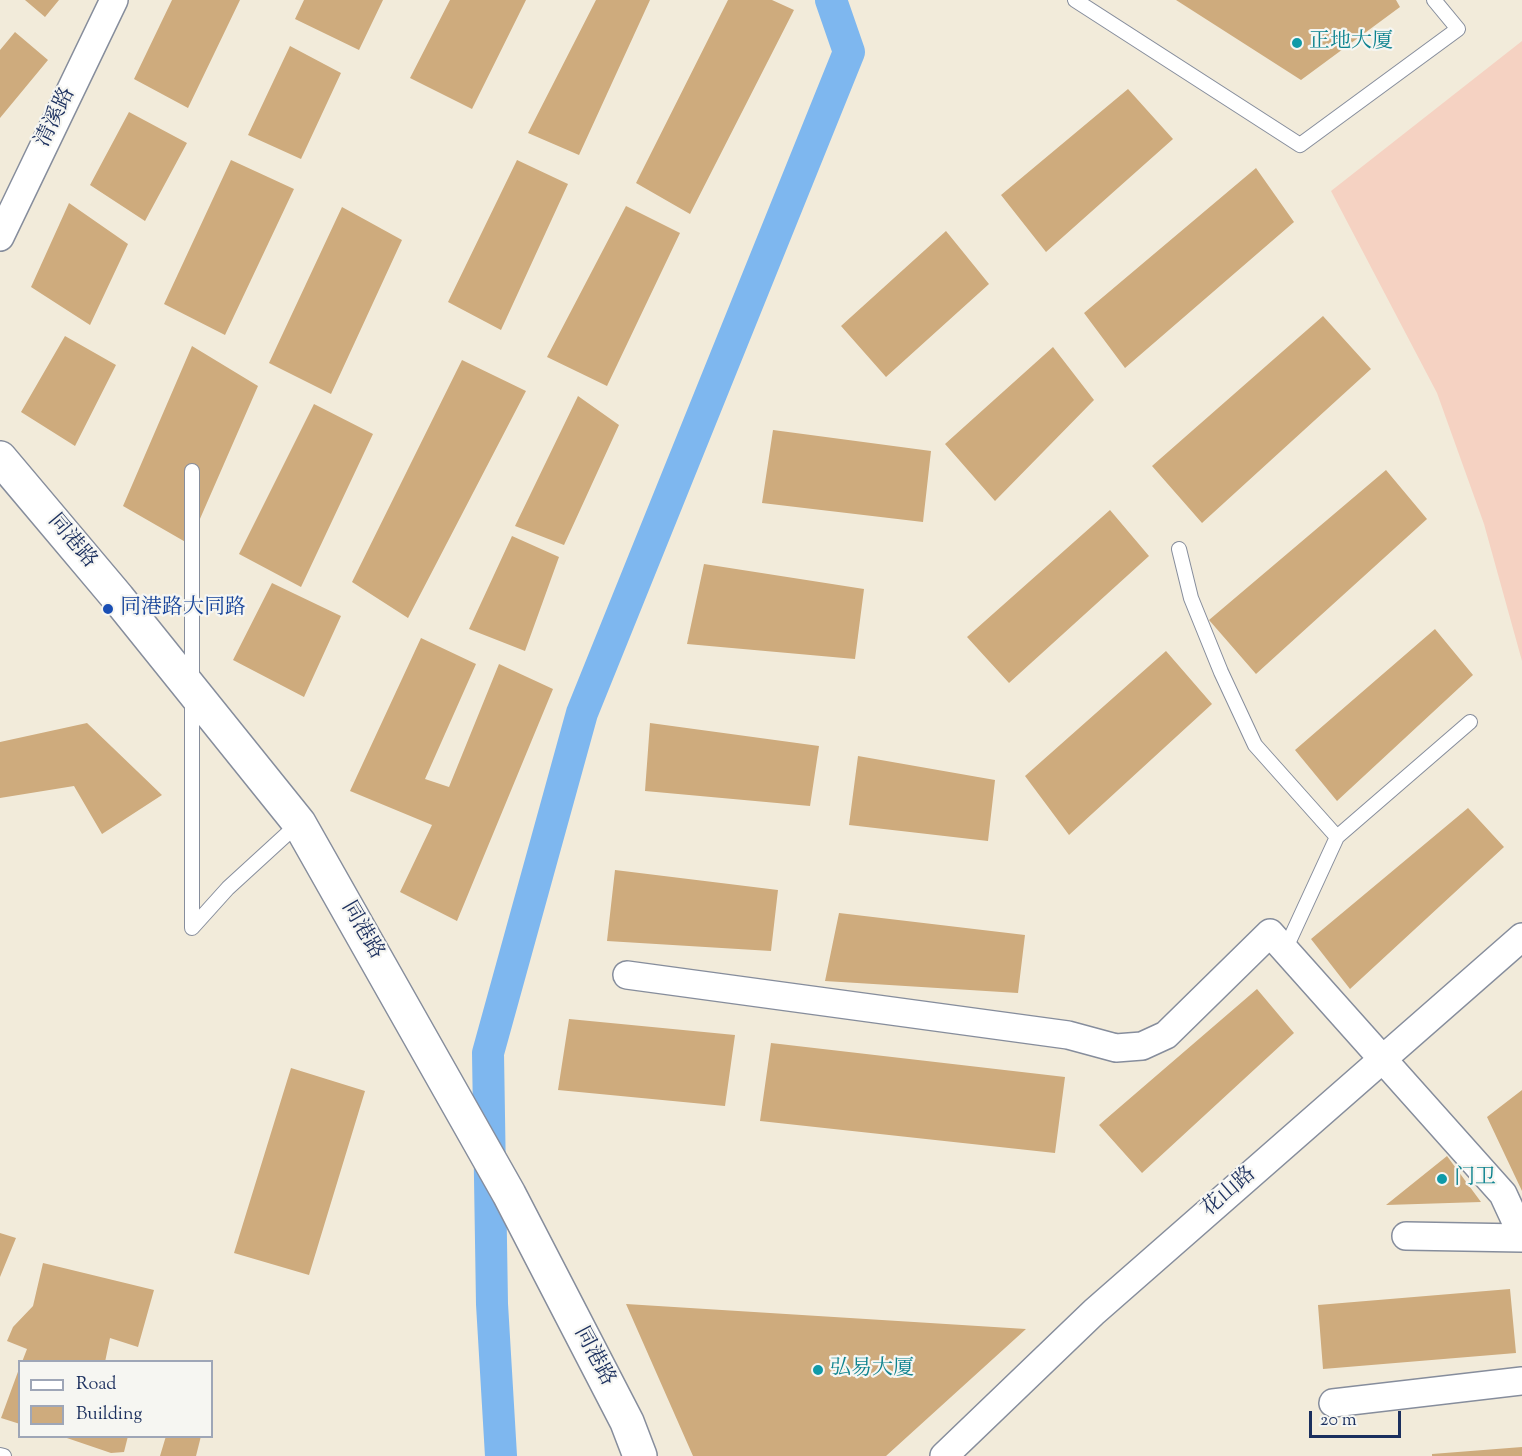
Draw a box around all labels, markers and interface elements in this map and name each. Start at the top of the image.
place label: 正地大厦 [1309,30,1393,56]
marker: 正地大厦 [1290,36,1304,50]
street label: 清溪路 [32,84,82,152]
street label: 同港路 [41,510,101,574]
place label: 同港路大同路 [120,596,246,622]
marker: 同港路大同路 [101,602,115,616]
street label: 同港路 [334,897,388,965]
street label: 花山路 [1198,1163,1262,1223]
place label: 门卫 [1454,1166,1496,1192]
marker: 门卫 [1435,1172,1449,1186]
street label: 同港路 [567,1323,619,1391]
place label: 弘易大厦 [830,1357,914,1383]
legend [18,1360,213,1438]
marker: 弘易大厦 [811,1363,825,1377]
text: Road [76,1372,116,1398]
scale bar [1312,1399,1404,1437]
text: Building [76,1402,142,1428]
text: 20 m [1320,1408,1357,1434]

